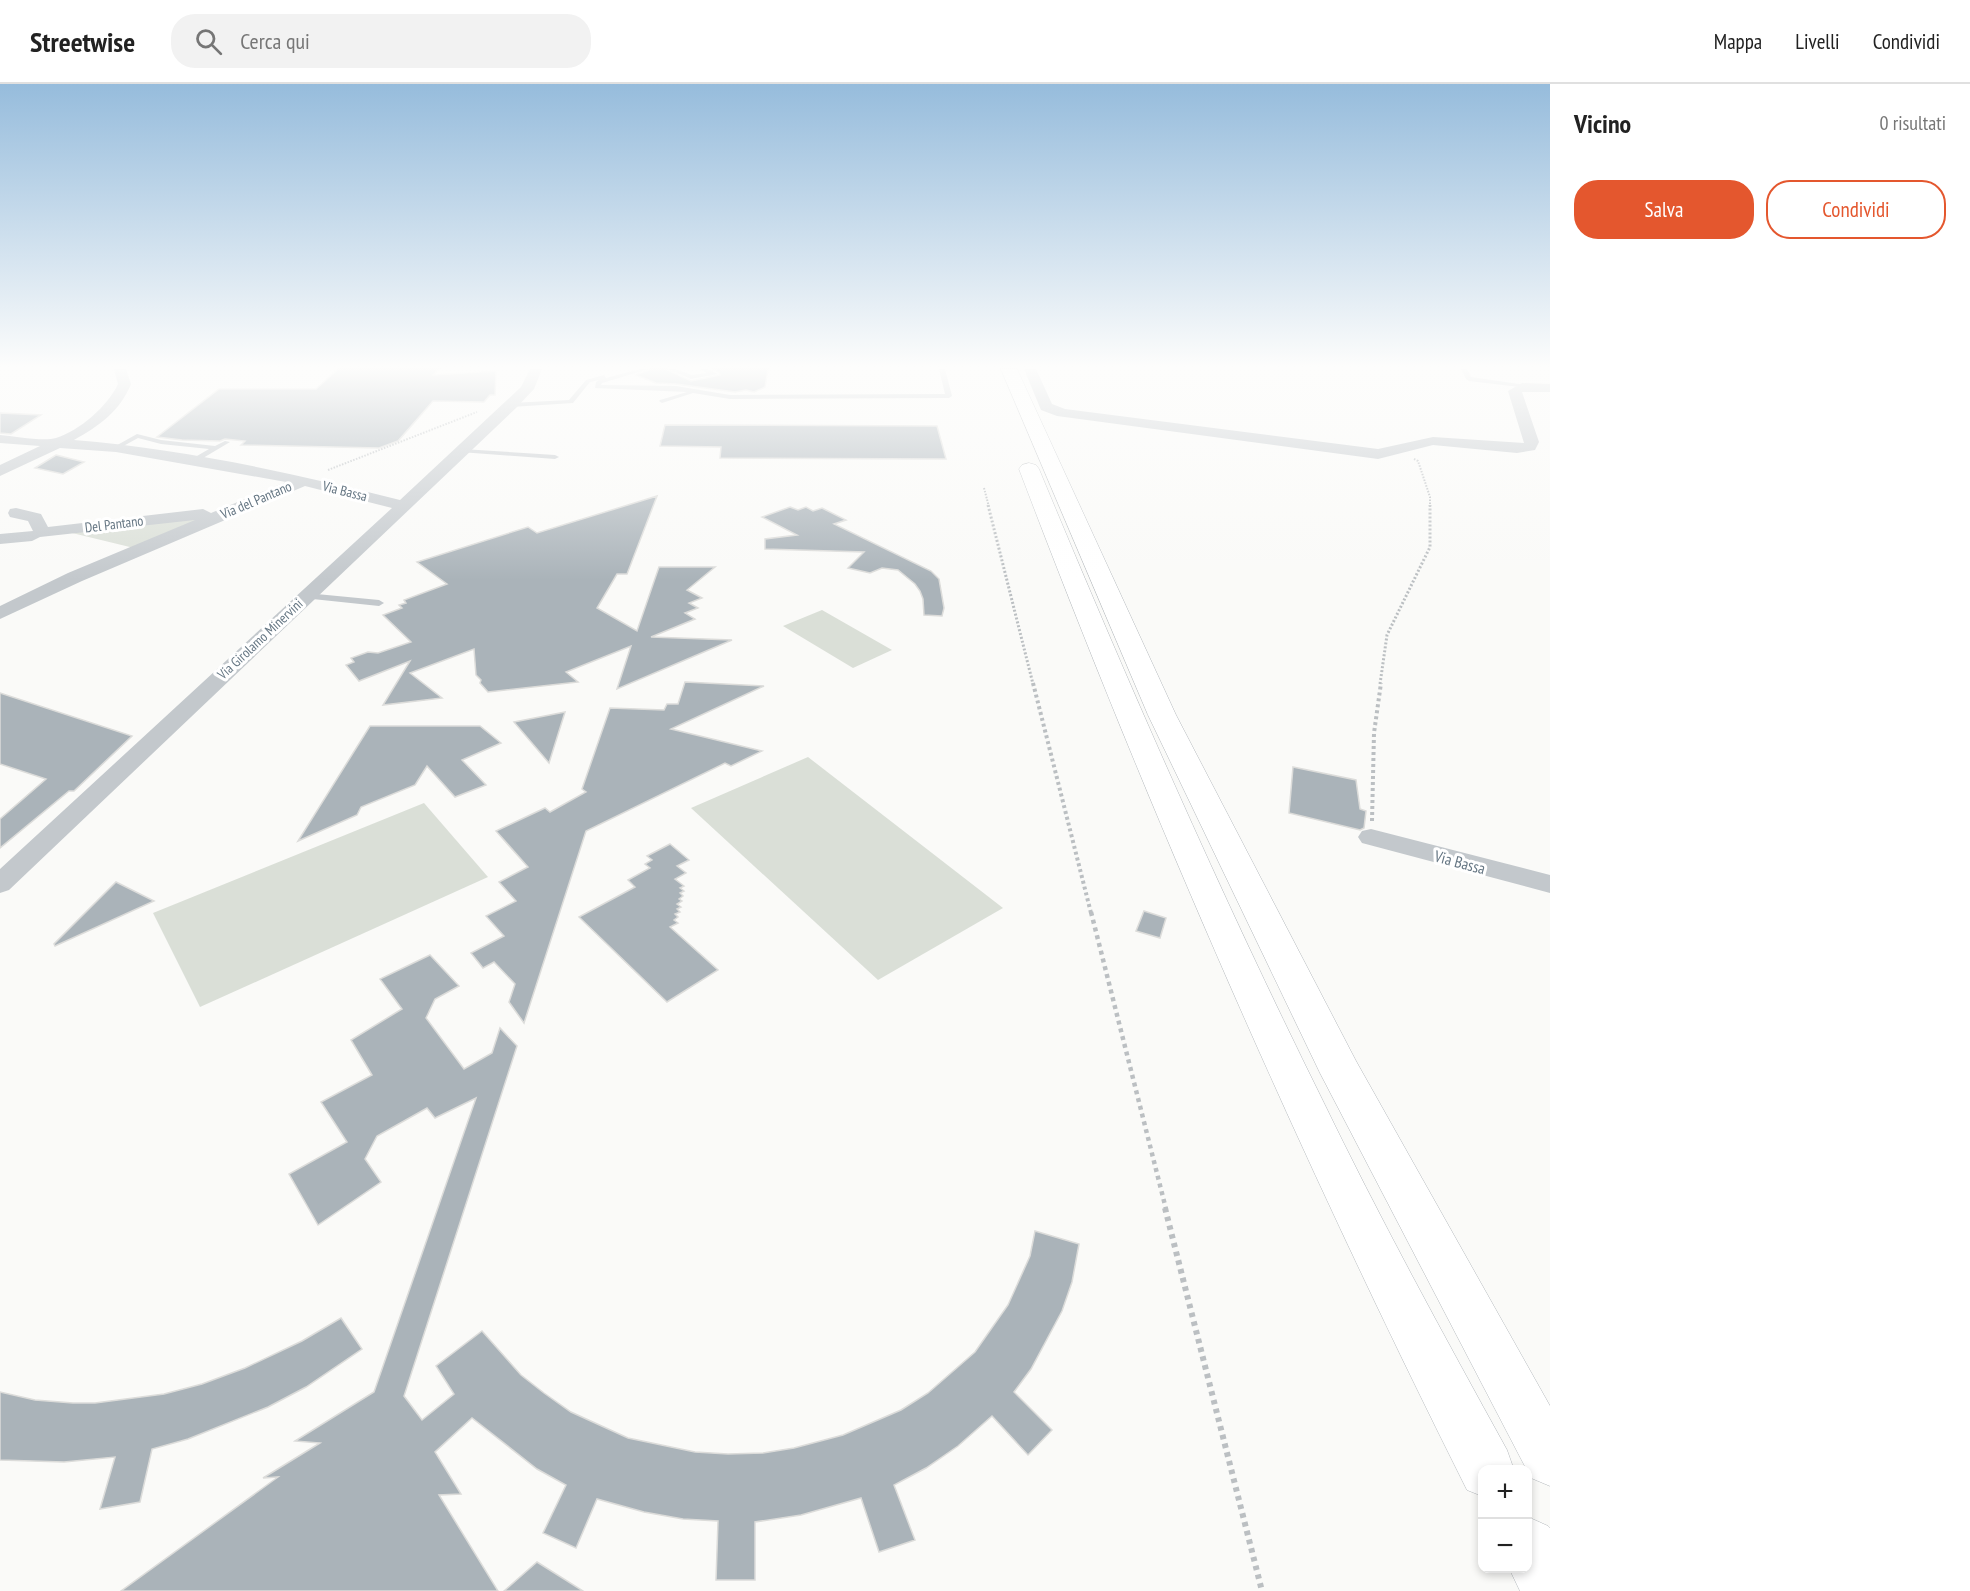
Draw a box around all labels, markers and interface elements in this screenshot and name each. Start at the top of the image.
search box [171,14,591,68]
text: Streetwise [30,23,135,60]
icon: search [192,25,225,58]
text: Cerca qui [240,27,310,55]
text: Mappa [1714,28,1762,55]
text: Livelli [1795,28,1840,55]
text: Condividi [1873,28,1940,55]
text: Vicino [1574,107,1631,140]
text: 0 risultati [1880,110,1946,136]
button: Salva [1574,180,1754,239]
button: Condividi [1766,180,1946,239]
street label: Via del Pantano [217,477,294,523]
street label: Via Bassa [320,477,369,505]
street label: Del Pantano [84,511,144,537]
street label: Via Girolamo Minervini [213,595,306,684]
street label: Via Bassa [1431,845,1488,878]
map controls [1478,1465,1532,1573]
button: + [1478,1465,1532,1519]
button: − [1478,1519,1532,1573]

